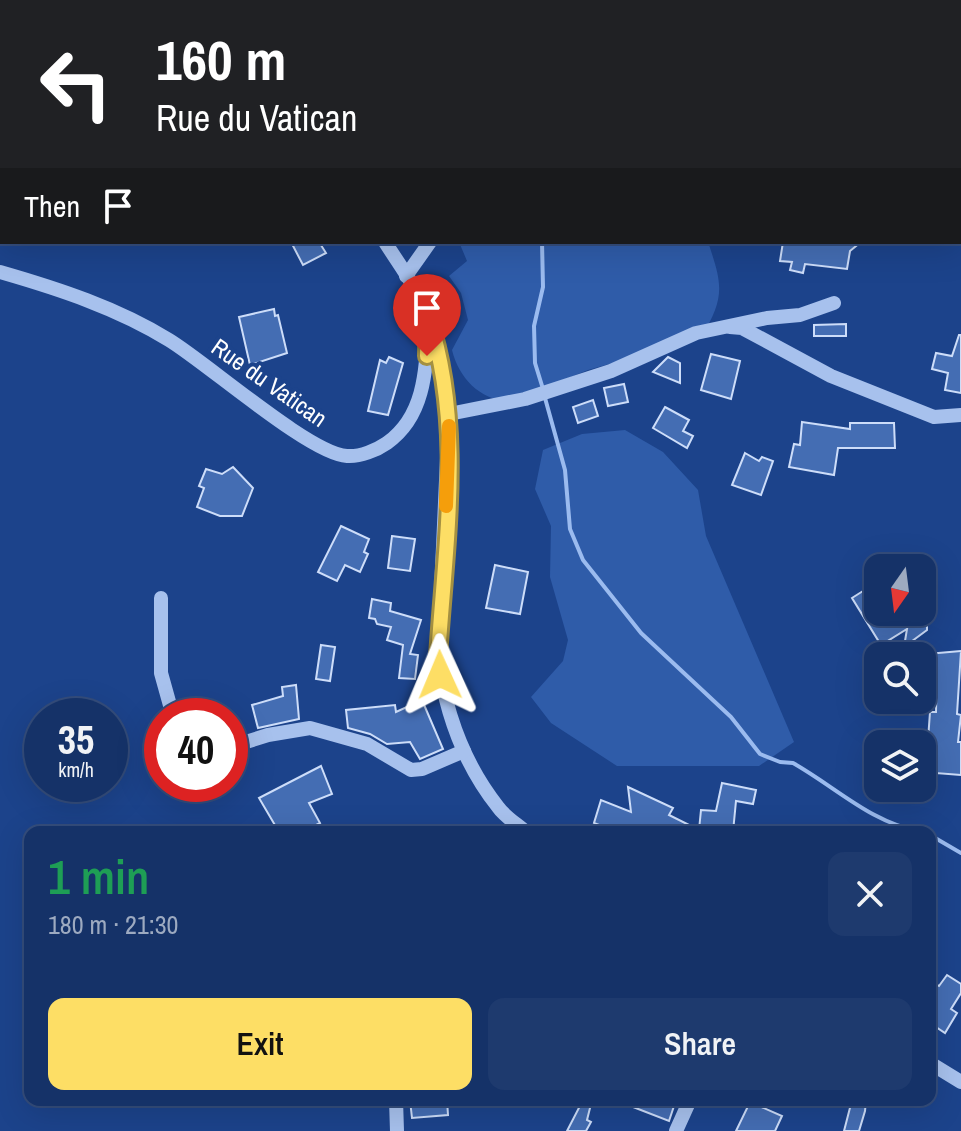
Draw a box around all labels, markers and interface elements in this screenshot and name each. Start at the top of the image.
text: 160 m [156,22,286,97]
icon: left [24,32,128,136]
text: Rue du Vatican [156,94,357,142]
icon: arrive [96,184,140,228]
text: Then [24,186,80,226]
pin [393,274,461,356]
icon: arrive [405,286,449,330]
street label: Rue du Vatican [205,331,334,434]
north arrow [864,554,936,626]
map controls [864,554,936,802]
position arrow [398,633,482,717]
button: search [864,642,936,714]
speed limit sign: 40 [144,698,248,802]
text: 35 [58,713,94,766]
button: layers [864,730,936,802]
text: km/h [58,756,94,783]
text: 1 min [48,844,149,909]
button: close [828,852,912,936]
text: 180 m · 21:30 [48,907,178,942]
button: Exit [48,998,472,1090]
button: Share [488,998,912,1090]

